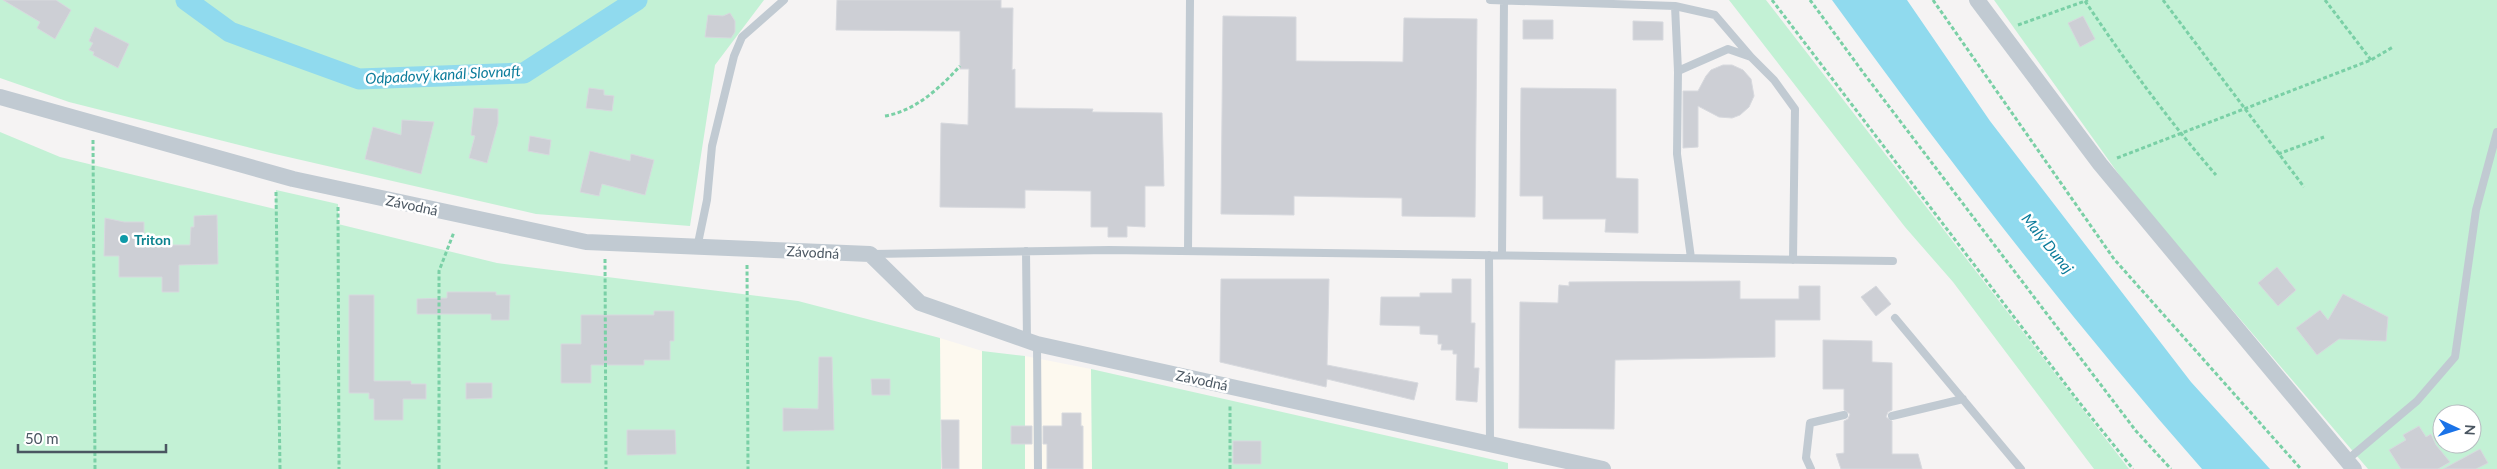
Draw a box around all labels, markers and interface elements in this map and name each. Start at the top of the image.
water label: Odpadový kanál Slovnaft [365,61,521,87]
street label: Závodná [384,191,440,219]
water label: Malý Dunaj [2018,209,2078,277]
place label: Triton [134,231,171,248]
marker: Triton [118,233,130,245]
street label: Závodná [786,242,840,262]
street label: Závodná [1174,366,1230,394]
north arrow [2432,404,2482,454]
scale bar [18,422,165,454]
text: N [2462,424,2479,436]
text: 50 m [25,429,59,447]

